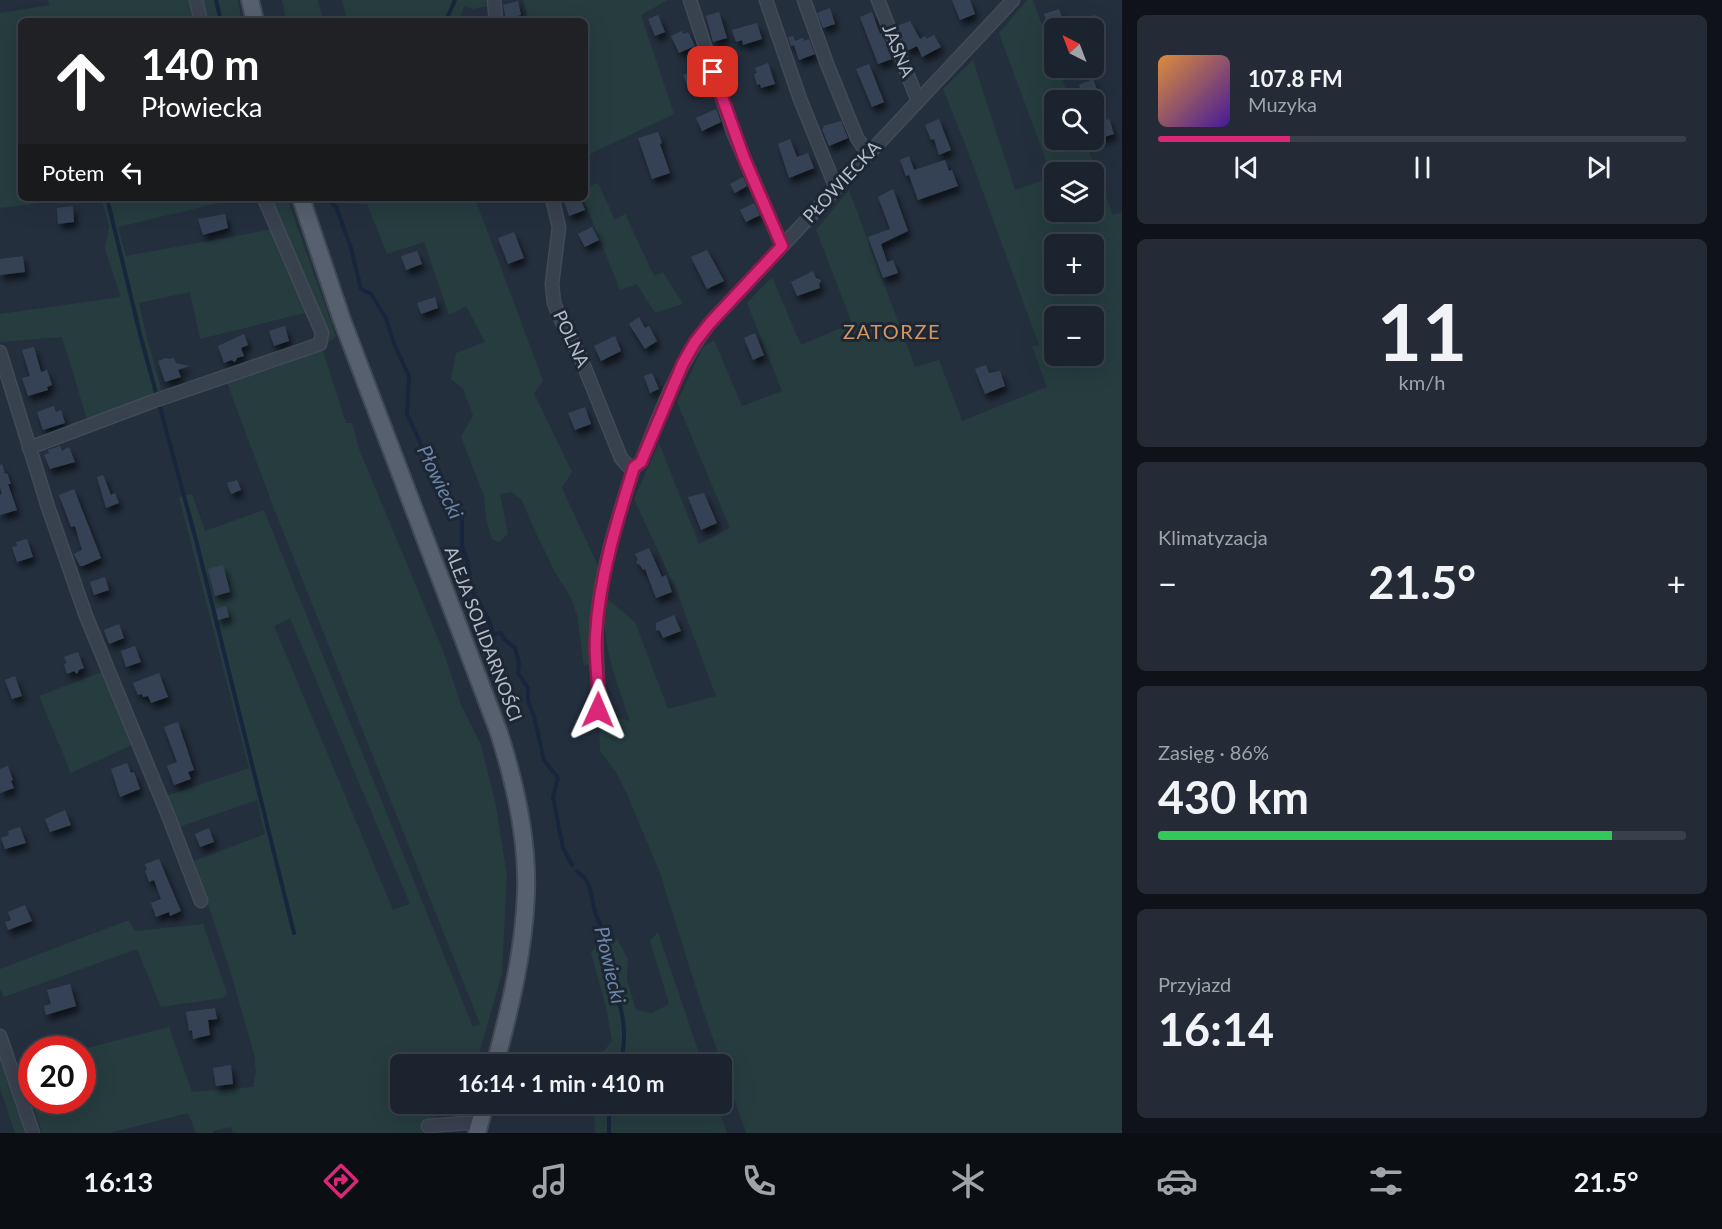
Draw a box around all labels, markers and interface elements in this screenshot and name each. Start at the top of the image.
north arrow [1044,18,1104,78]
map controls [1044,18,1104,366]
street label: JASNA [878,21,920,81]
text: 140 m [141,39,259,89]
icon: ahead [42,42,120,120]
pin [687,46,738,97]
icon: arrive [696,55,729,88]
text: 107.8 FM [1248,65,1343,92]
text: Płowiecka [141,90,263,123]
button: search [1044,90,1104,150]
text: Muzyka [1248,92,1317,116]
street label: PŁOWIECKA [798,135,885,227]
icon: previous [1230,151,1263,184]
icon: pause [1406,151,1439,184]
icon: next [1582,151,1615,184]
icon: left [116,156,149,189]
text: Potem [42,159,104,186]
button: layers [1044,162,1104,222]
button: + [1044,234,1104,294]
text: 11 [1377,284,1467,378]
button: − [1044,306,1104,366]
street label: POLNA [549,307,595,371]
district label: ZATORZE [843,319,941,343]
text: km/h [1399,370,1445,394]
water label: Płowiecki [413,441,469,523]
text: Klimatyzacja [1158,525,1268,549]
street label: ALEJA SOLIDARNOŚCI [440,543,527,724]
text: 21.5° [1368,555,1476,609]
text: − [1158,563,1177,603]
text: + [1667,563,1686,603]
position arrow [566,678,630,742]
text: Zasięg · 86% [1158,740,1269,764]
text: 430 km [1158,770,1309,824]
water label: Płowiecki [590,924,632,1006]
text: Przyjazd [1158,972,1231,996]
text: 16:14 [1158,1002,1274,1056]
speed limit sign: 20 [18,1036,96,1114]
text: 16:14 · 1 min · 410 m [458,1070,664,1097]
icon: directions [320,1160,362,1202]
icon: music [529,1160,571,1202]
icon: phone [738,1160,780,1202]
icon: climate [947,1160,989,1202]
icon: car [1156,1160,1198,1202]
icon: filters [1365,1160,1407,1202]
text: 16:13 [83,1165,153,1198]
text: 21.5° [1574,1165,1638,1198]

